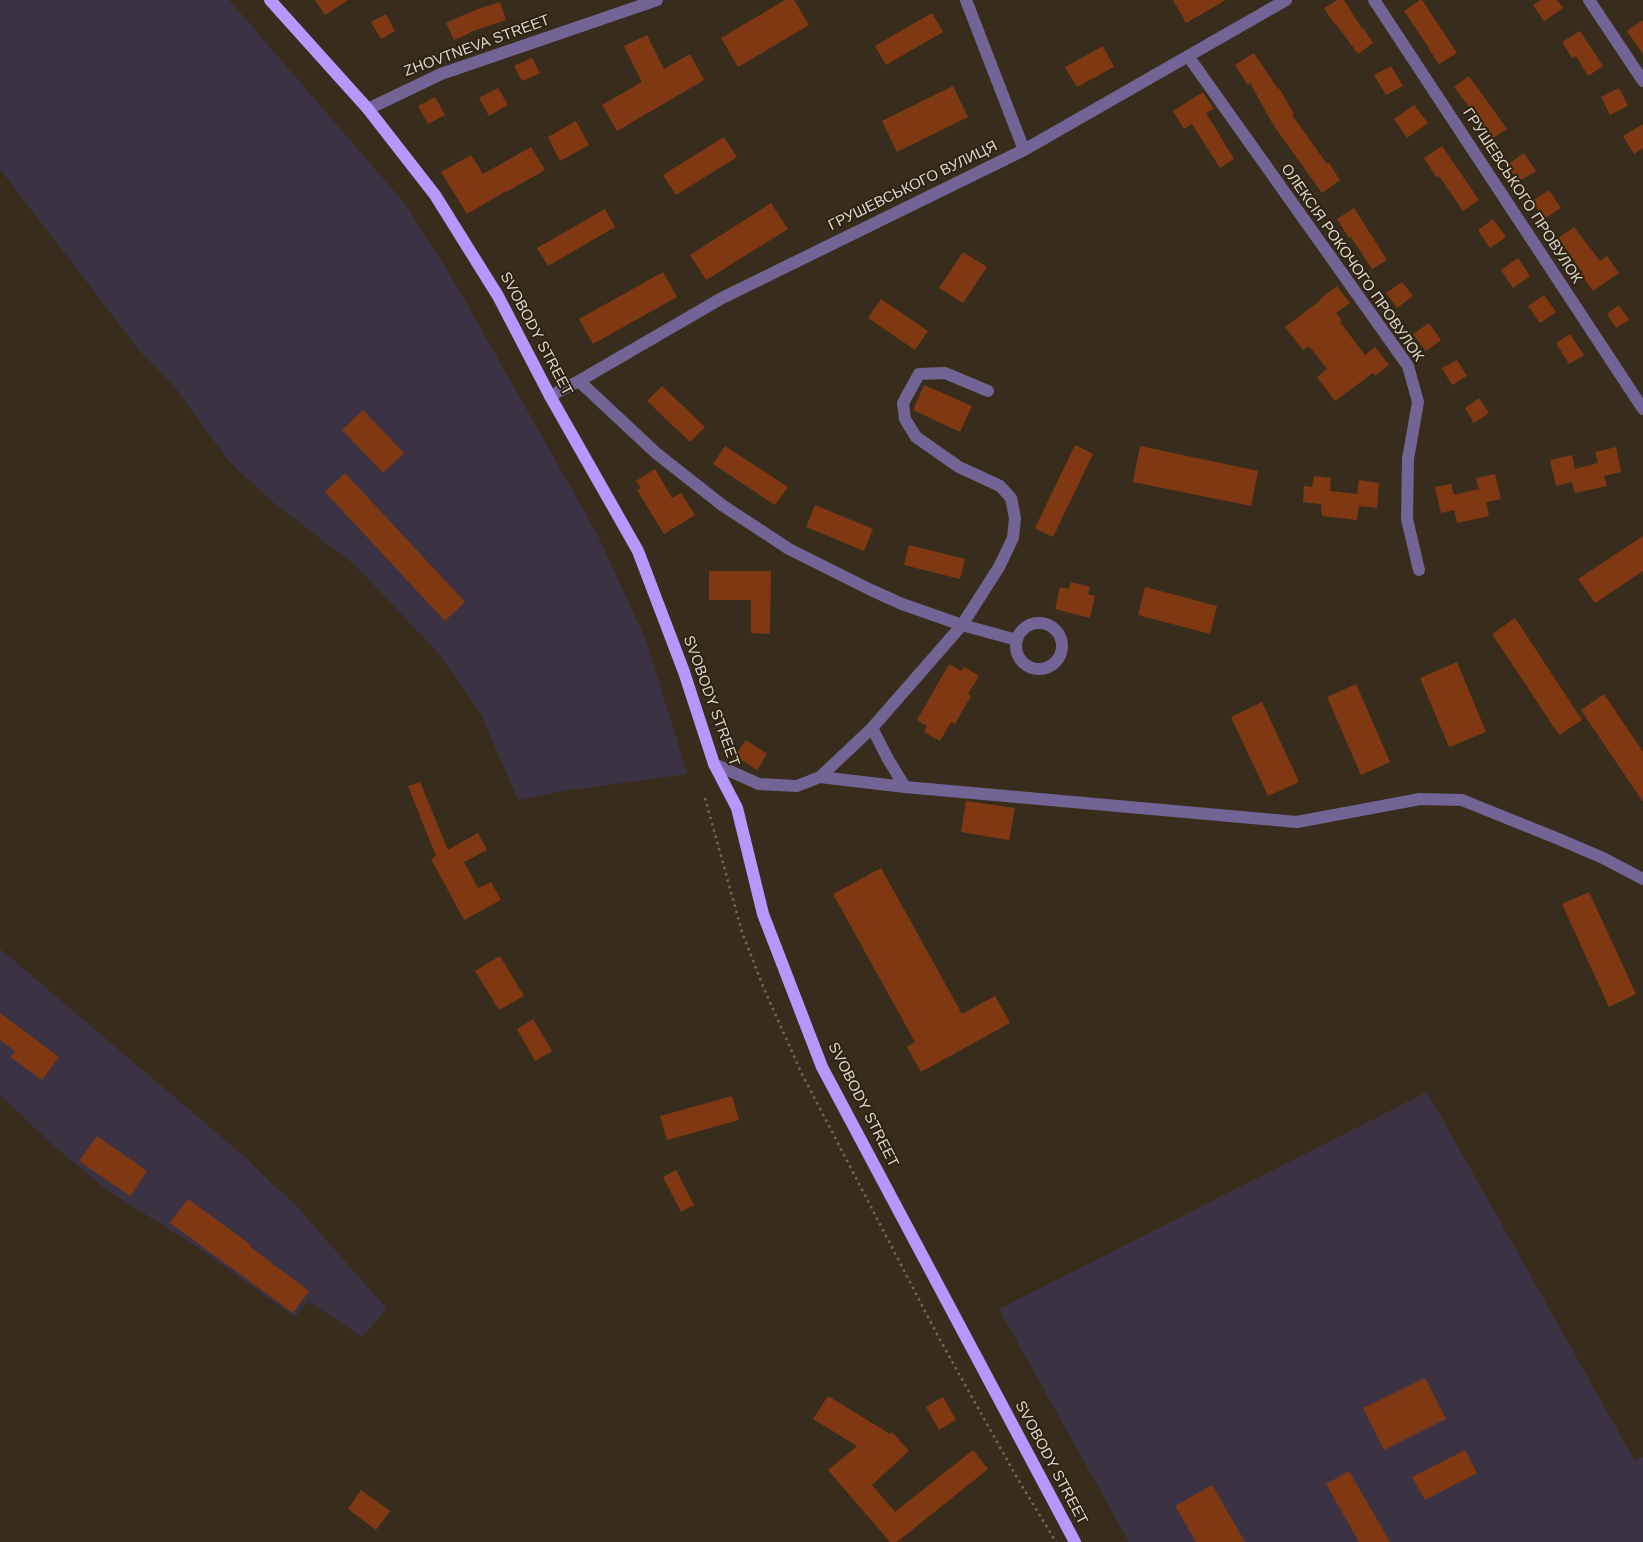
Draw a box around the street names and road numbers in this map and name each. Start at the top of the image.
street label: ZHOVTNEVA STREET [402,11,552,81]
street label: ГРУШЕВСЬКОГО ПРОВУЛОК [1458,105,1586,287]
street label: ГРУШЕВСЬКОГО ВУЛИЦЯ [826,137,1000,235]
street label: ОЛЕКСІЯ РОКОЧОГО ПРОВУЛОК [1277,161,1427,365]
street label: SVOBODY STREET [496,269,576,399]
street label: SVOBODY STREET [679,633,743,769]
street label: SVOBODY STREET [824,1040,902,1170]
street label: SVOBODY STREET [1011,1398,1091,1528]

